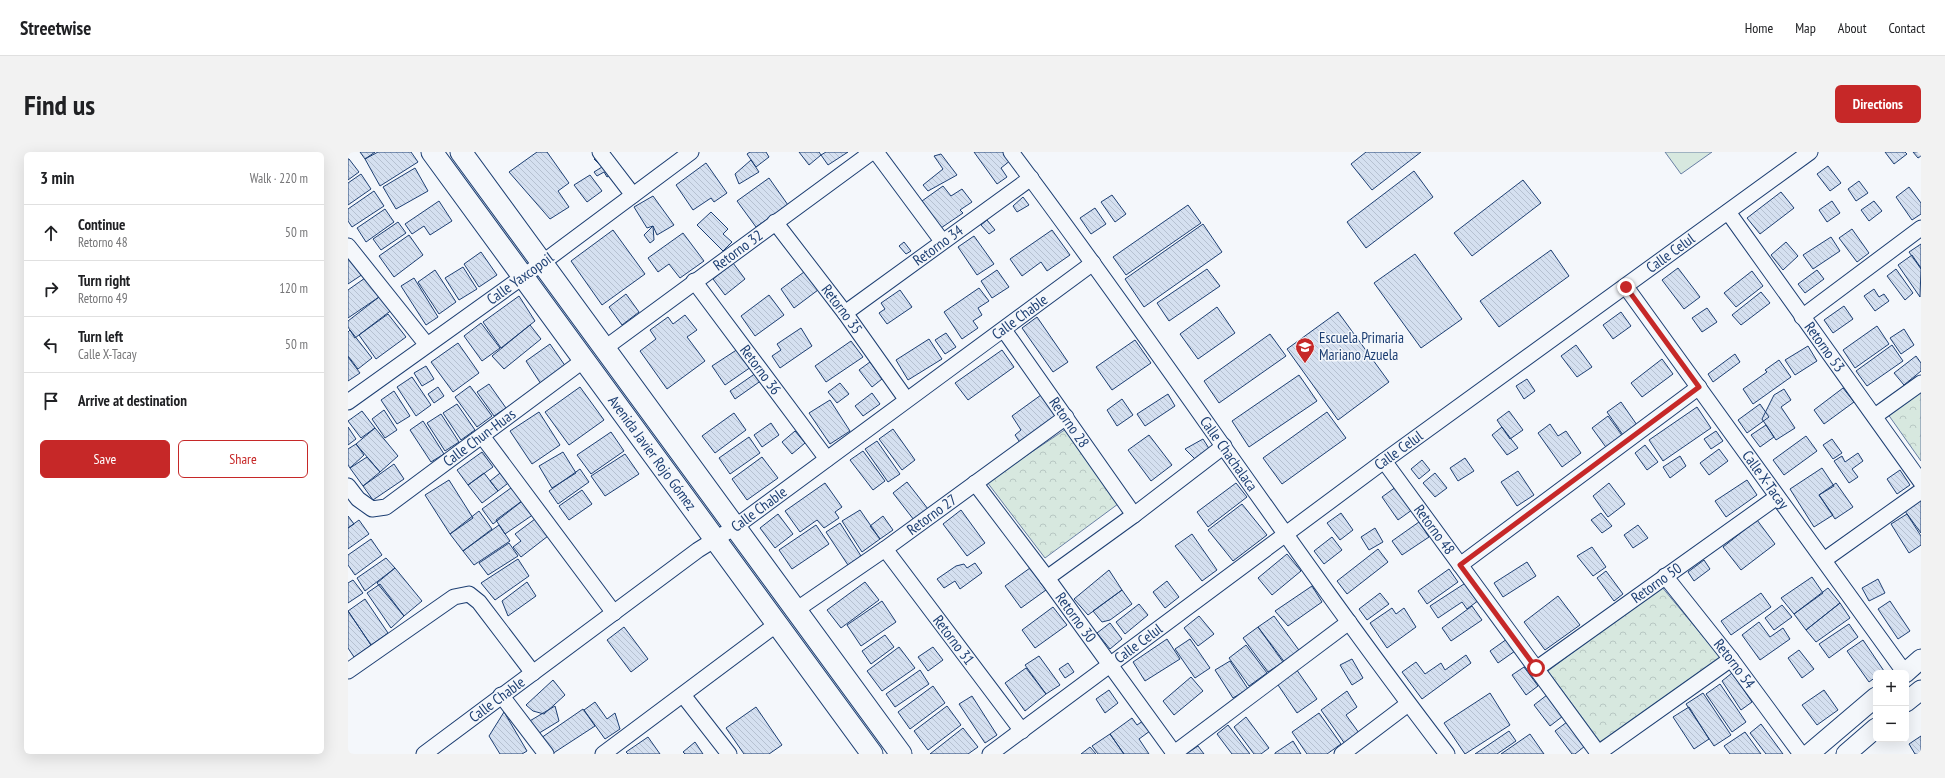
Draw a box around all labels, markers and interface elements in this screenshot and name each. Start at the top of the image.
text: Streetwise [20,16,91,40]
text: Home [1745,19,1773,37]
text: Map [1795,19,1816,37]
text: About [1838,19,1867,37]
text: Contact [1889,19,1925,37]
button: Directions [1835,85,1921,123]
text: Find us [24,86,95,123]
text: 3 min [40,167,74,189]
text: Walk · 220 m [250,170,308,187]
text: Continue [78,215,125,234]
street label: Retorno 34 [909,220,967,270]
icon: ahead [40,222,62,244]
text: 50 m [285,224,308,241]
street label: Retorno 32 [709,225,766,275]
street label: Calle Celul [1642,229,1699,277]
text: Retorno 48 [78,234,128,251]
street label: Calle Yaxcopoil [483,247,558,309]
text: Turn right [78,271,130,290]
icon: right [40,278,62,300]
route end [1617,278,1635,296]
text: 120 m [279,280,308,297]
street label: Retorno 35 [817,280,867,338]
text: Retorno 49 [78,290,128,307]
street label: Calle Chable [988,290,1051,343]
street label: Retorno 53 [1801,318,1849,376]
text: Turn left [78,327,123,346]
place label: Escuela Primaria Mariano Azuela [1319,328,1404,364]
icon: left [40,334,62,356]
text: 50 m [285,336,308,353]
school or university icon: Escuela Primaria Mariano Azuela [1294,336,1316,364]
street label: Retorno 36 [736,341,786,398]
text: Calle X-Tacay [78,346,137,363]
icon: arrive [40,390,62,412]
text: Arrive at destination [78,391,187,410]
street label: Avenida Javier Rojo Gómez [604,392,701,514]
street label: Retorno 28 [1045,393,1094,451]
street label: Calle Chun-Huas [439,404,519,470]
street label: Calle Chachalaca [1196,412,1262,495]
street label: Calle Celul [1370,426,1427,474]
button: Save [40,440,170,478]
button: Share [178,440,308,478]
street label: Calle X-Tacay [1738,447,1794,513]
street label: Calle Chable [727,482,790,536]
street label: Retorno 27 [903,490,960,539]
street label: Retorno 48 [1410,501,1459,558]
street label: Retorno 50 [1627,558,1685,607]
street label: Retorno 30 [1052,588,1101,646]
street label: Retorno 31 [929,611,979,668]
street label: Calle Celul [1110,619,1166,667]
street label: Retorno 54 [1710,635,1760,692]
route start [1527,659,1545,677]
map controls [1873,670,1909,742]
button: + [1873,670,1909,706]
street label: Calle Chable [465,672,528,726]
button: − [1873,706,1909,742]

